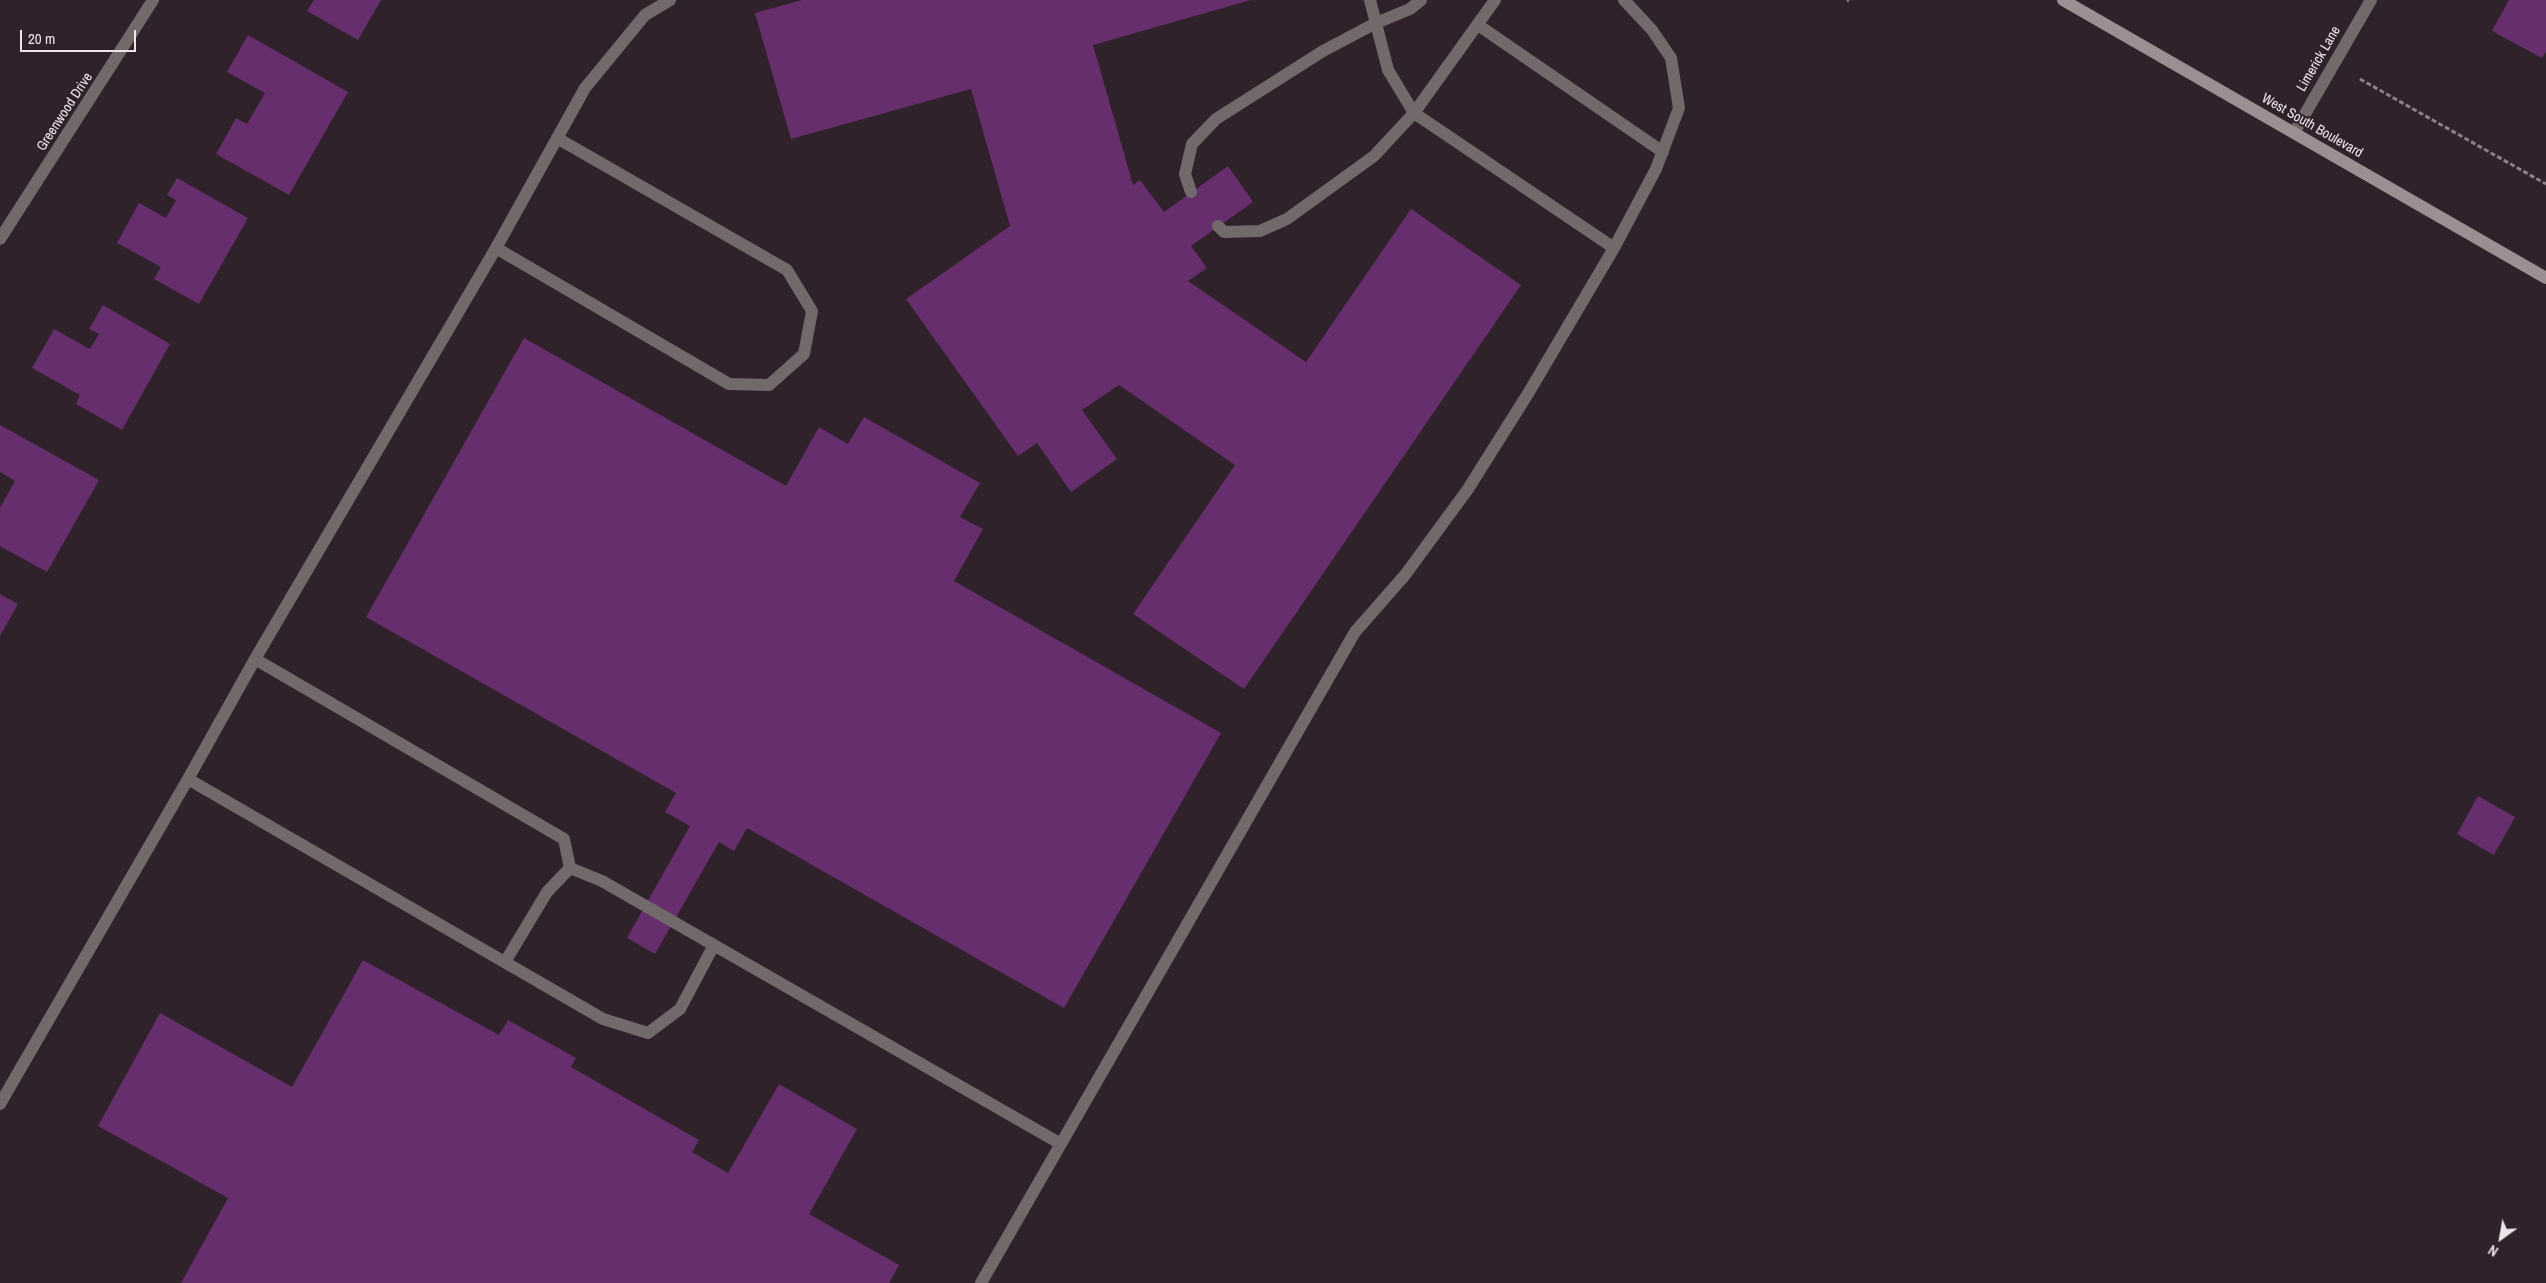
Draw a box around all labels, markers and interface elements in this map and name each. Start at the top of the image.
scale bar [22,20,139,52]
street label: Limerick Lane [2294,23,2344,95]
text: 20 m [28,28,55,49]
street label: Greenwood Drive [33,70,97,154]
street label: West South Boulevard [2258,90,2366,162]
north arrow [2476,1213,2526,1263]
text: N [2485,1241,2501,1261]

